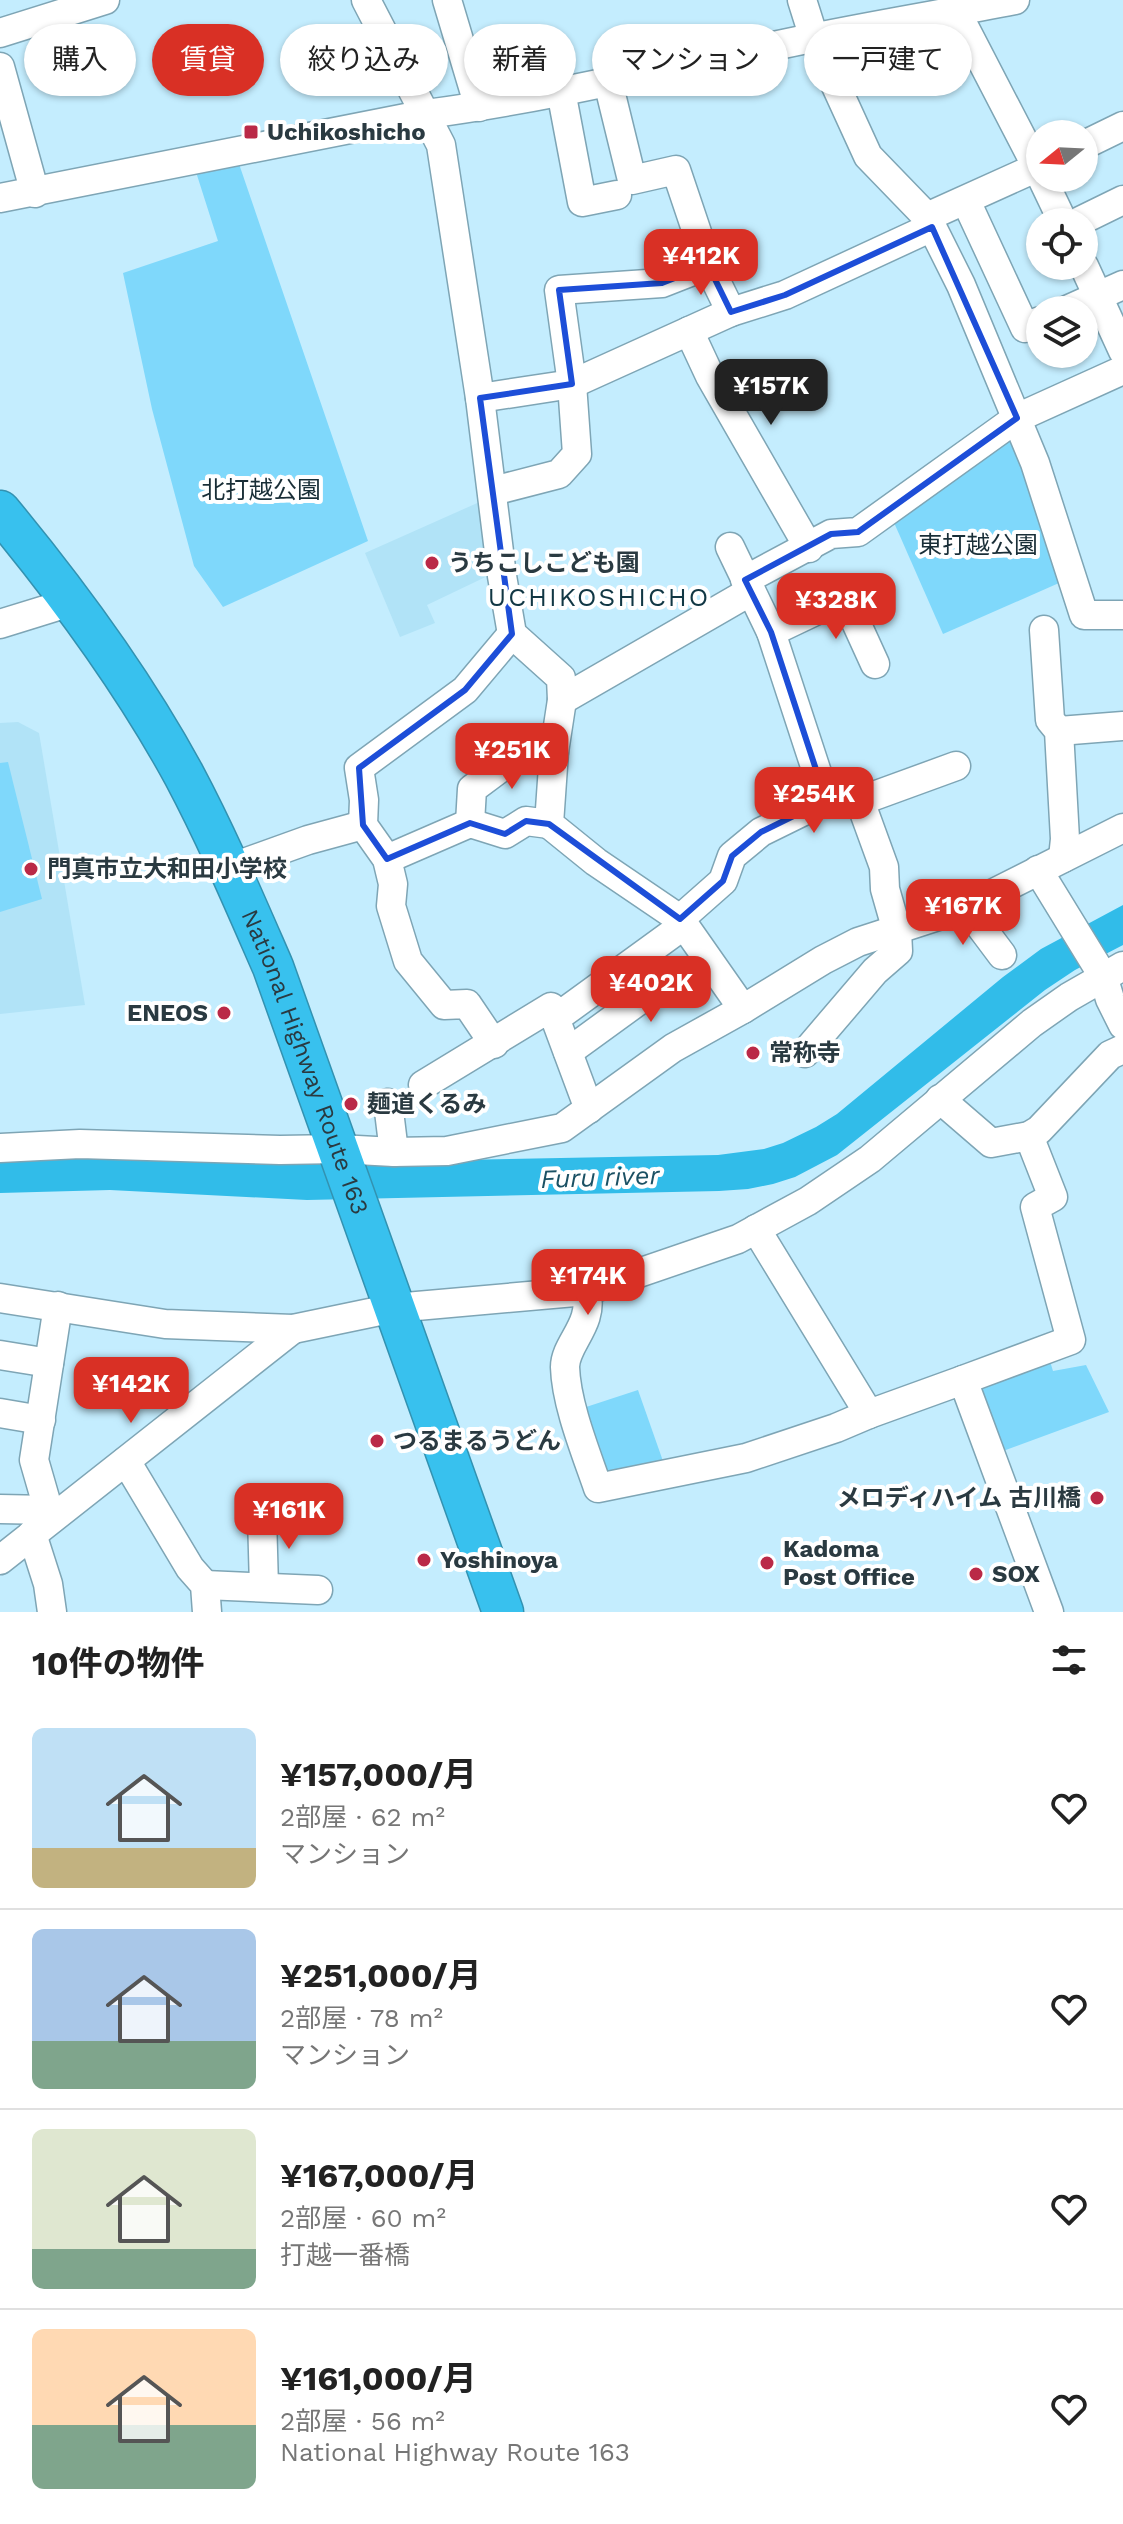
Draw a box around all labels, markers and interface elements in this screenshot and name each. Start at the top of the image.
chip: 購入 [24,24,136,96]
chip: 賃貸 [152,24,264,96]
chip: 絞り込み [280,24,448,96]
chip: 新着 [464,24,576,96]
chip: マンション [592,24,788,96]
chip: 一戸建て [804,24,972,96]
place label: Uchikoshicho [267,118,426,146]
north arrow [1026,120,1098,192]
map controls [1026,120,1098,368]
marker: Uchikoshicho [242,123,260,141]
button: locate [1026,208,1098,280]
pin: ¥412K [645,229,757,297]
text: ¥412K [662,240,740,270]
button: layers [1026,296,1098,368]
pin: ¥157K [715,359,827,427]
text: ¥157K [733,370,809,400]
park label: 北打越公園 [201,476,321,504]
park label: 東打越公園 [918,531,1038,559]
place label: うちこしこども園 [448,549,640,577]
marker: うちこしこども園 [423,554,441,572]
pin: ¥328K [780,573,892,641]
district label: UCHIKOSHICHO [488,582,710,612]
text: ¥328K [795,584,877,614]
pin: ¥251K [456,723,568,791]
text: ¥251K [473,734,551,764]
pin: ¥254K [758,767,870,835]
text: ¥254K [773,778,855,808]
place label: 門真市立大和田小学校 [47,855,287,883]
marker: 門真市立大和田小学校 [22,860,40,878]
pin: ¥167K [907,879,1019,947]
text: ¥167K [924,890,1002,920]
street label: National Highway Route 163 [236,905,374,1218]
pin: ¥402K [595,956,707,1024]
text: ¥402K [609,967,693,997]
place label: ENEOS [127,999,208,1027]
marker: ENEOS [215,1004,233,1022]
place label: 常称寺 [769,1039,841,1067]
marker: 常称寺 [744,1044,762,1062]
place label: 麺道くるみ [367,1090,487,1118]
marker: 麺道くるみ [342,1095,360,1113]
water label: Furu river [540,1160,661,1194]
pin: ¥174K [532,1249,644,1317]
text: ¥174K [550,1260,626,1290]
pin: ¥142K [75,1357,187,1425]
text: ¥142K [92,1368,170,1398]
place label: つるまるうどん [393,1427,561,1455]
marker: つるまるうどん [368,1432,386,1450]
pin: ¥161K [233,1483,345,1551]
place label: メロディハイム 古川橋 [837,1484,1081,1512]
marker: メロディハイム 古川橋 [1088,1489,1106,1507]
text: ¥161K [252,1494,326,1524]
place label: Kadoma Post Office [783,1535,915,1591]
place label: Yoshinoya [440,1546,558,1574]
marker: Yoshinoya [415,1551,433,1569]
marker: Kadoma Post Office [758,1554,776,1572]
place label: SOX [992,1560,1040,1588]
marker: SOX [967,1565,985,1583]
icon: filters [1047,1638,1091,1682]
text: 10件の物件 [32,1643,205,1683]
text: ¥157,000/月 [280,1754,477,1794]
icon: home [96,1760,192,1856]
icon: heart [1047,1786,1091,1830]
text: 2部屋 · 62 m² [280,1802,445,1832]
text: マンション [280,1839,410,1869]
text: ¥251,000/月 [280,1955,482,1995]
icon: home [96,1961,192,2057]
icon: heart [1047,1987,1091,2031]
text: 2部屋 · 78 m² [280,2003,443,2033]
text: マンション [280,2040,410,2070]
text: ¥167,000/月 [280,2155,478,2195]
icon: home [96,2161,192,2257]
icon: heart [1047,2187,1091,2231]
text: 2部屋 · 60 m² [280,2203,446,2233]
text: 打越一番橋 [280,2240,410,2270]
text: ¥161,000/月 [280,2358,477,2398]
icon: home [96,2361,192,2457]
icon: heart [1047,2387,1091,2431]
text: 2部屋 · 56 m² [280,2406,445,2436]
text: National Highway Route 163 [280,2437,630,2467]

